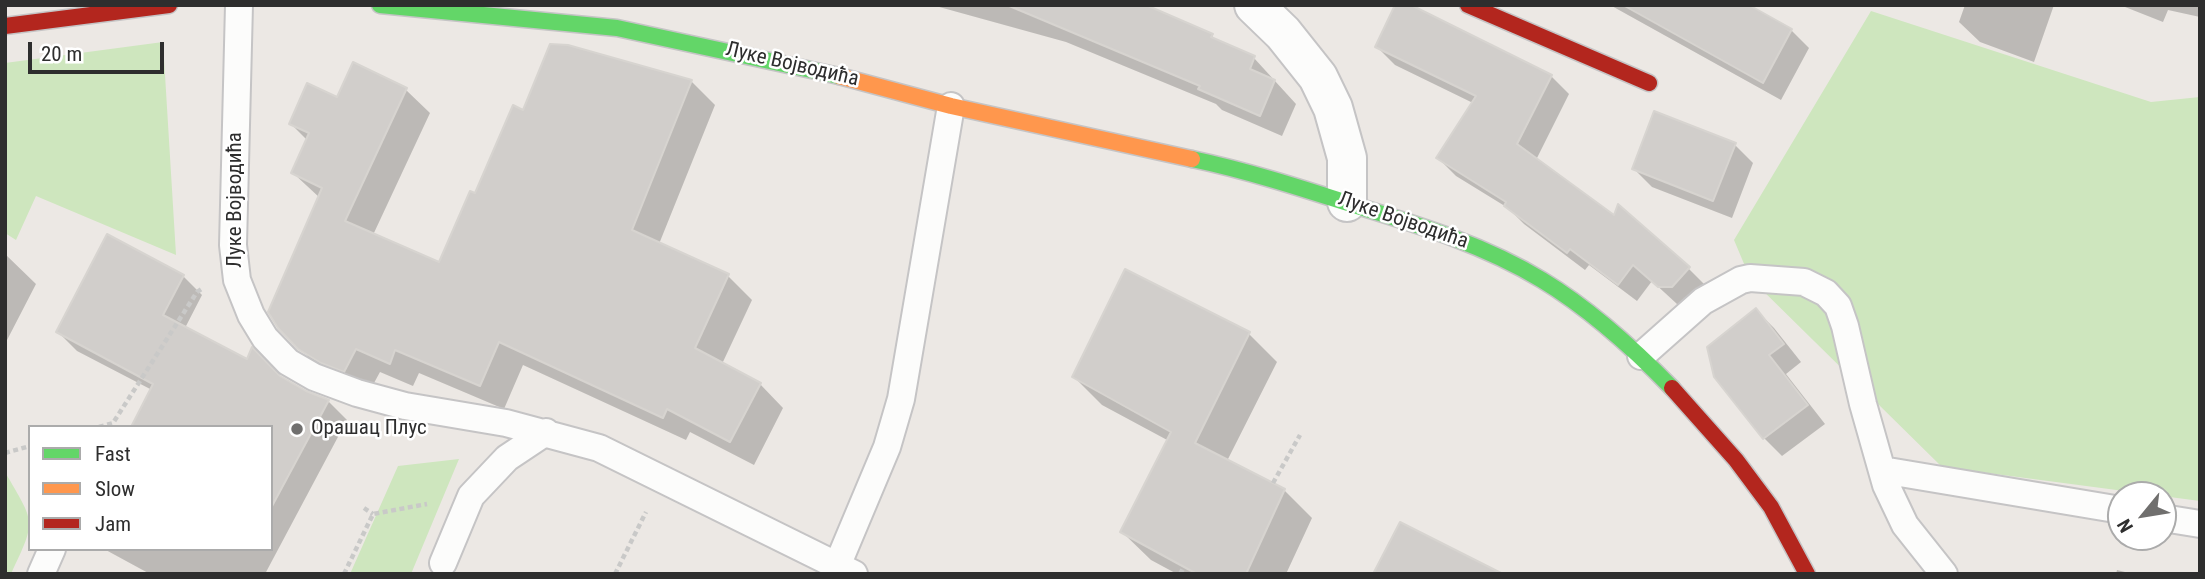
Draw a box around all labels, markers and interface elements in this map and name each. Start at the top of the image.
scale bar [32,28,168,72]
street label: Луке Војводића [723,37,861,93]
text: 20 m [41,42,82,66]
street label: Луке Војводића [223,132,249,268]
street label: Луке Војводића [1335,187,1471,255]
place label: Орашац Плус [311,416,427,442]
marker: Орашац Плус [289,421,305,437]
legend [28,425,273,551]
text: Fast [95,442,131,466]
text: Slow [95,477,135,501]
north arrow [2107,481,2177,551]
text: Jam [95,512,131,536]
text: N [2112,515,2138,537]

